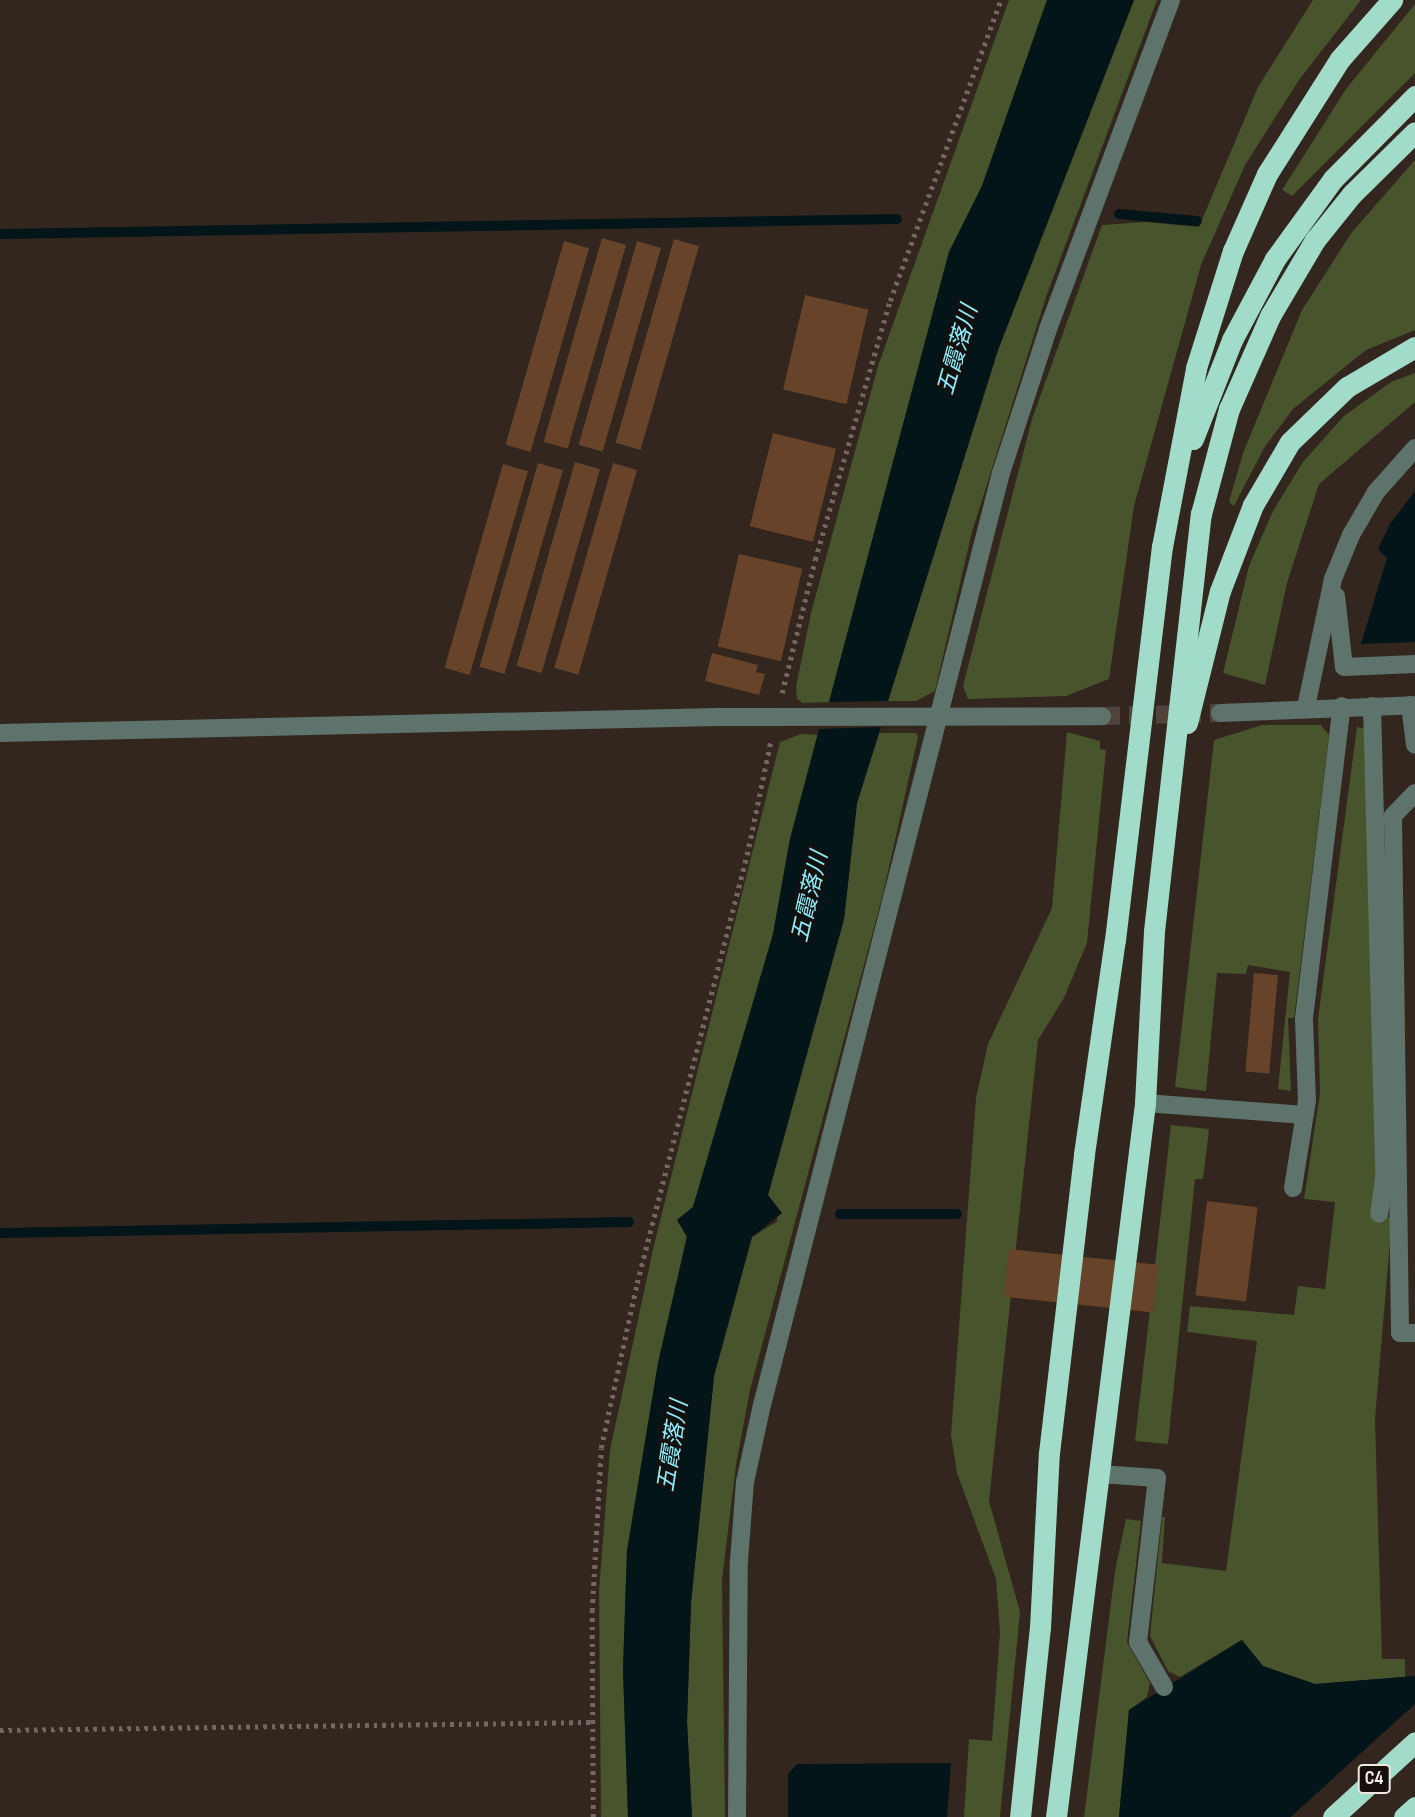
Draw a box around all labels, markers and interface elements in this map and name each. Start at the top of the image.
water label: 五霞落川 [932,302,984,398]
water label: 五霞落川 [786,849,834,945]
water label: 五霞落川 [652,1398,694,1494]
road number: C4 [1356,1764,1392,1794]

